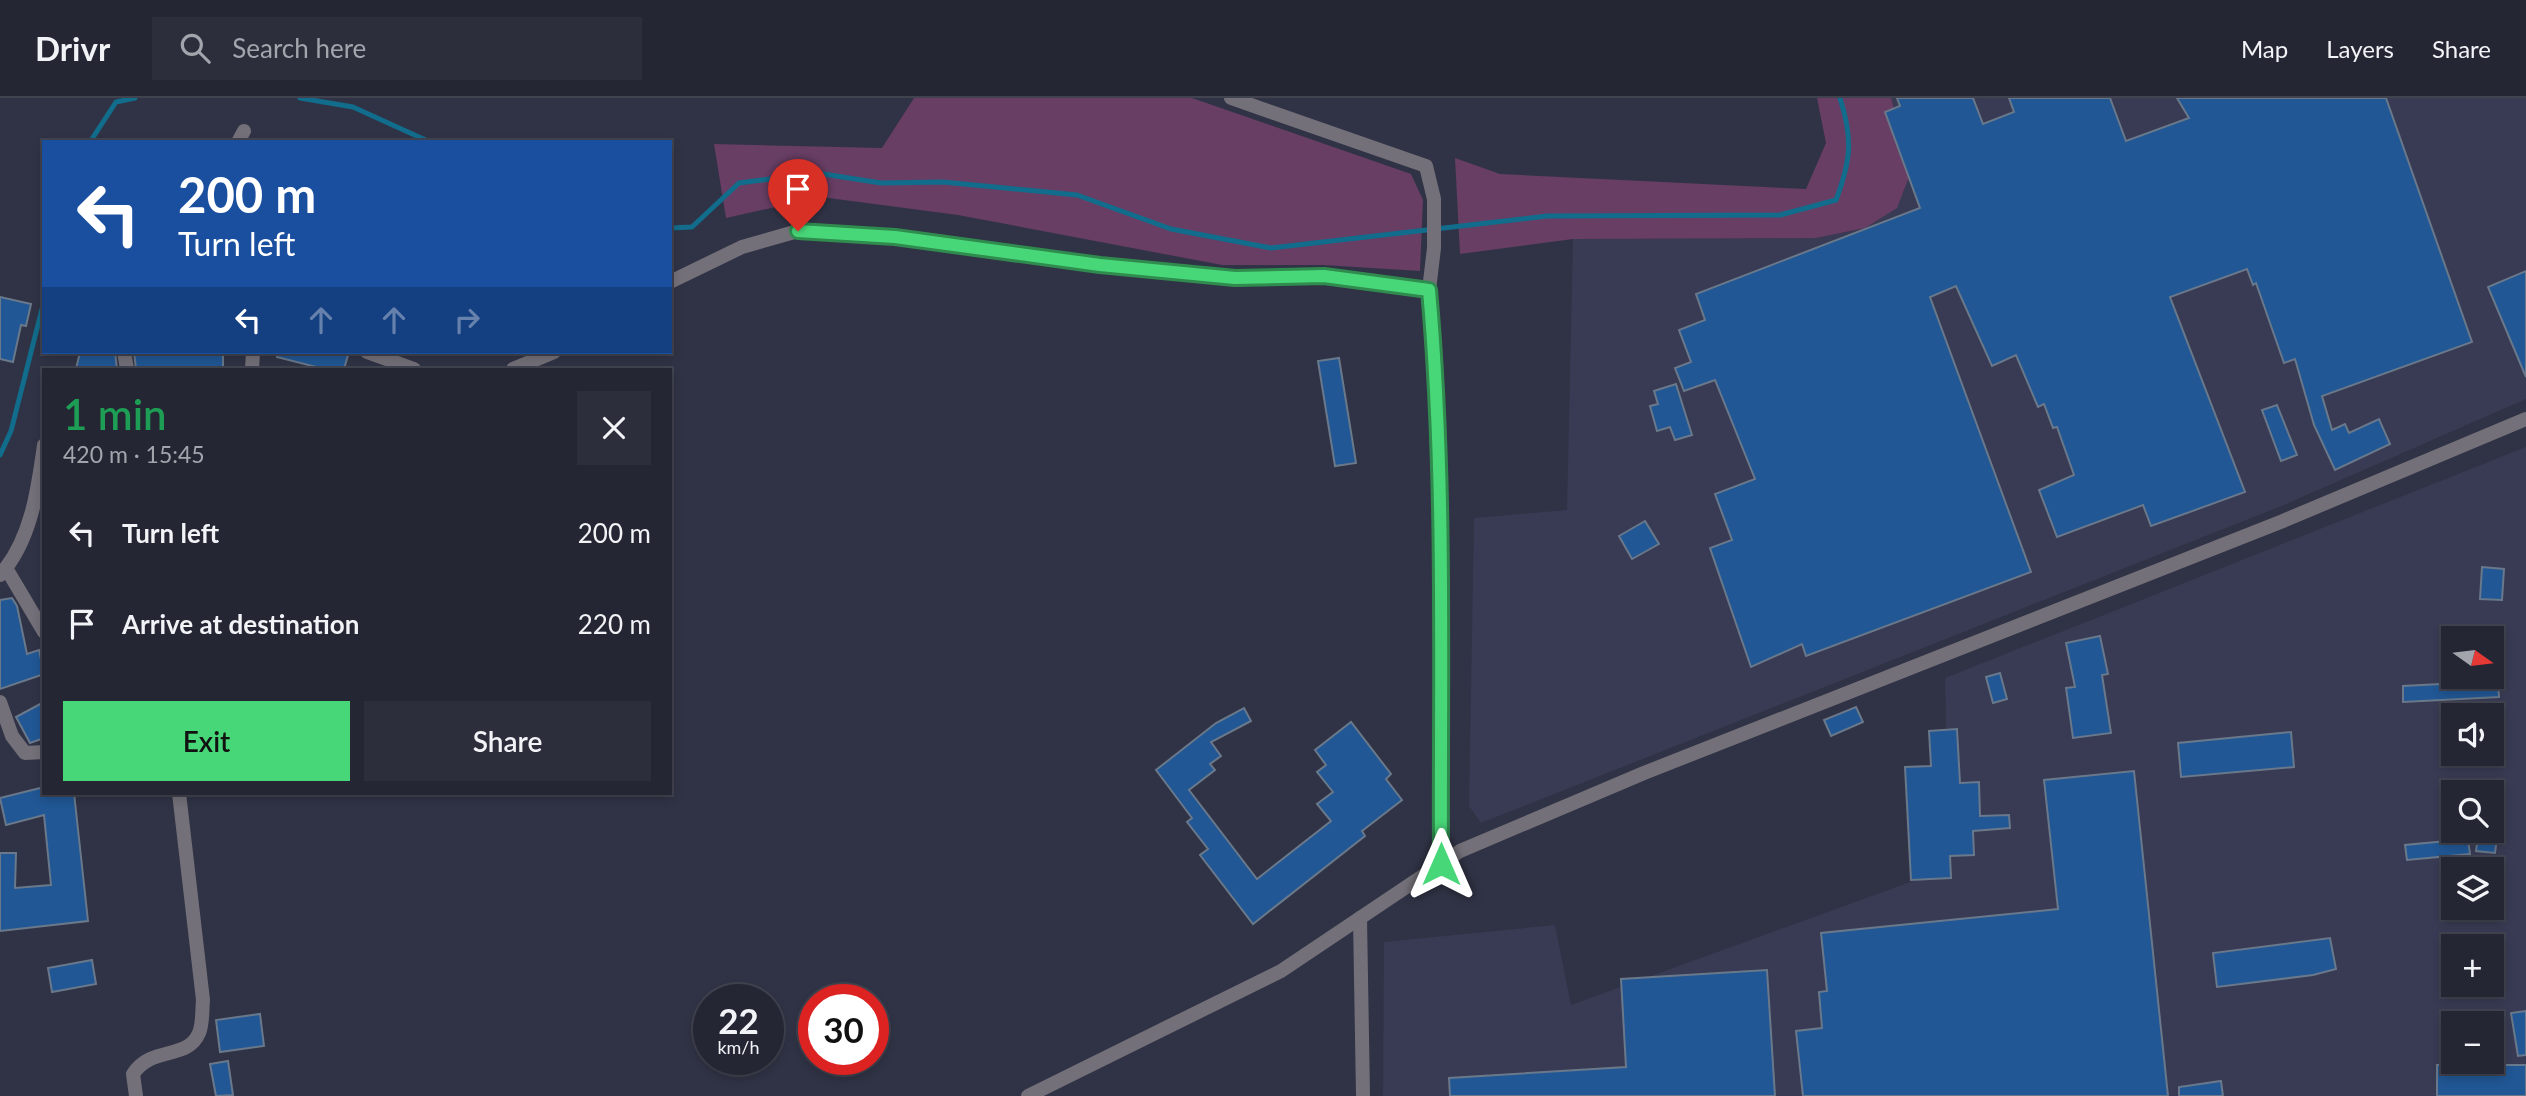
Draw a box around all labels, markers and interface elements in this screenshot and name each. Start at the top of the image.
search box [152,17,642,80]
text: Drivr [35,28,110,68]
icon: search [176,29,214,67]
text: Search here [232,32,366,64]
text: Map [2241,34,2288,63]
text: Layers [2326,34,2394,63]
text: Share [2432,34,2491,63]
pin [768,159,828,231]
text: 200 m [178,165,316,223]
icon: left [63,168,154,259]
icon: arrive [779,170,817,208]
text: Turn left [178,224,295,263]
icon: left [229,301,267,339]
icon: ahead [302,301,340,339]
icon: ahead [375,301,413,339]
icon: right [448,301,486,339]
text: 1 min [63,389,167,439]
button: close [577,391,651,465]
text: 420 m · 15:45 [63,440,205,468]
icon: left [63,514,101,552]
text: Turn left [122,517,219,549]
text: 200 m [578,517,651,549]
icon: arrive [63,605,101,643]
text: Arrive at destination [122,608,359,640]
text: 220 m [578,608,651,640]
north arrow [2441,626,2504,690]
map controls [2441,626,2504,1074]
button: Exit [63,701,350,781]
button: Share [364,701,651,781]
button: sound [2441,703,2504,766]
button: search [2441,780,2504,843]
position arrow [1404,827,1478,901]
button: layers [2441,857,2504,920]
button: + [2441,934,2504,997]
speed limit sign: 30 [798,984,889,1075]
text: 22 [718,999,759,1041]
button: − [2441,1011,2504,1074]
text: km/h [717,1036,760,1058]

